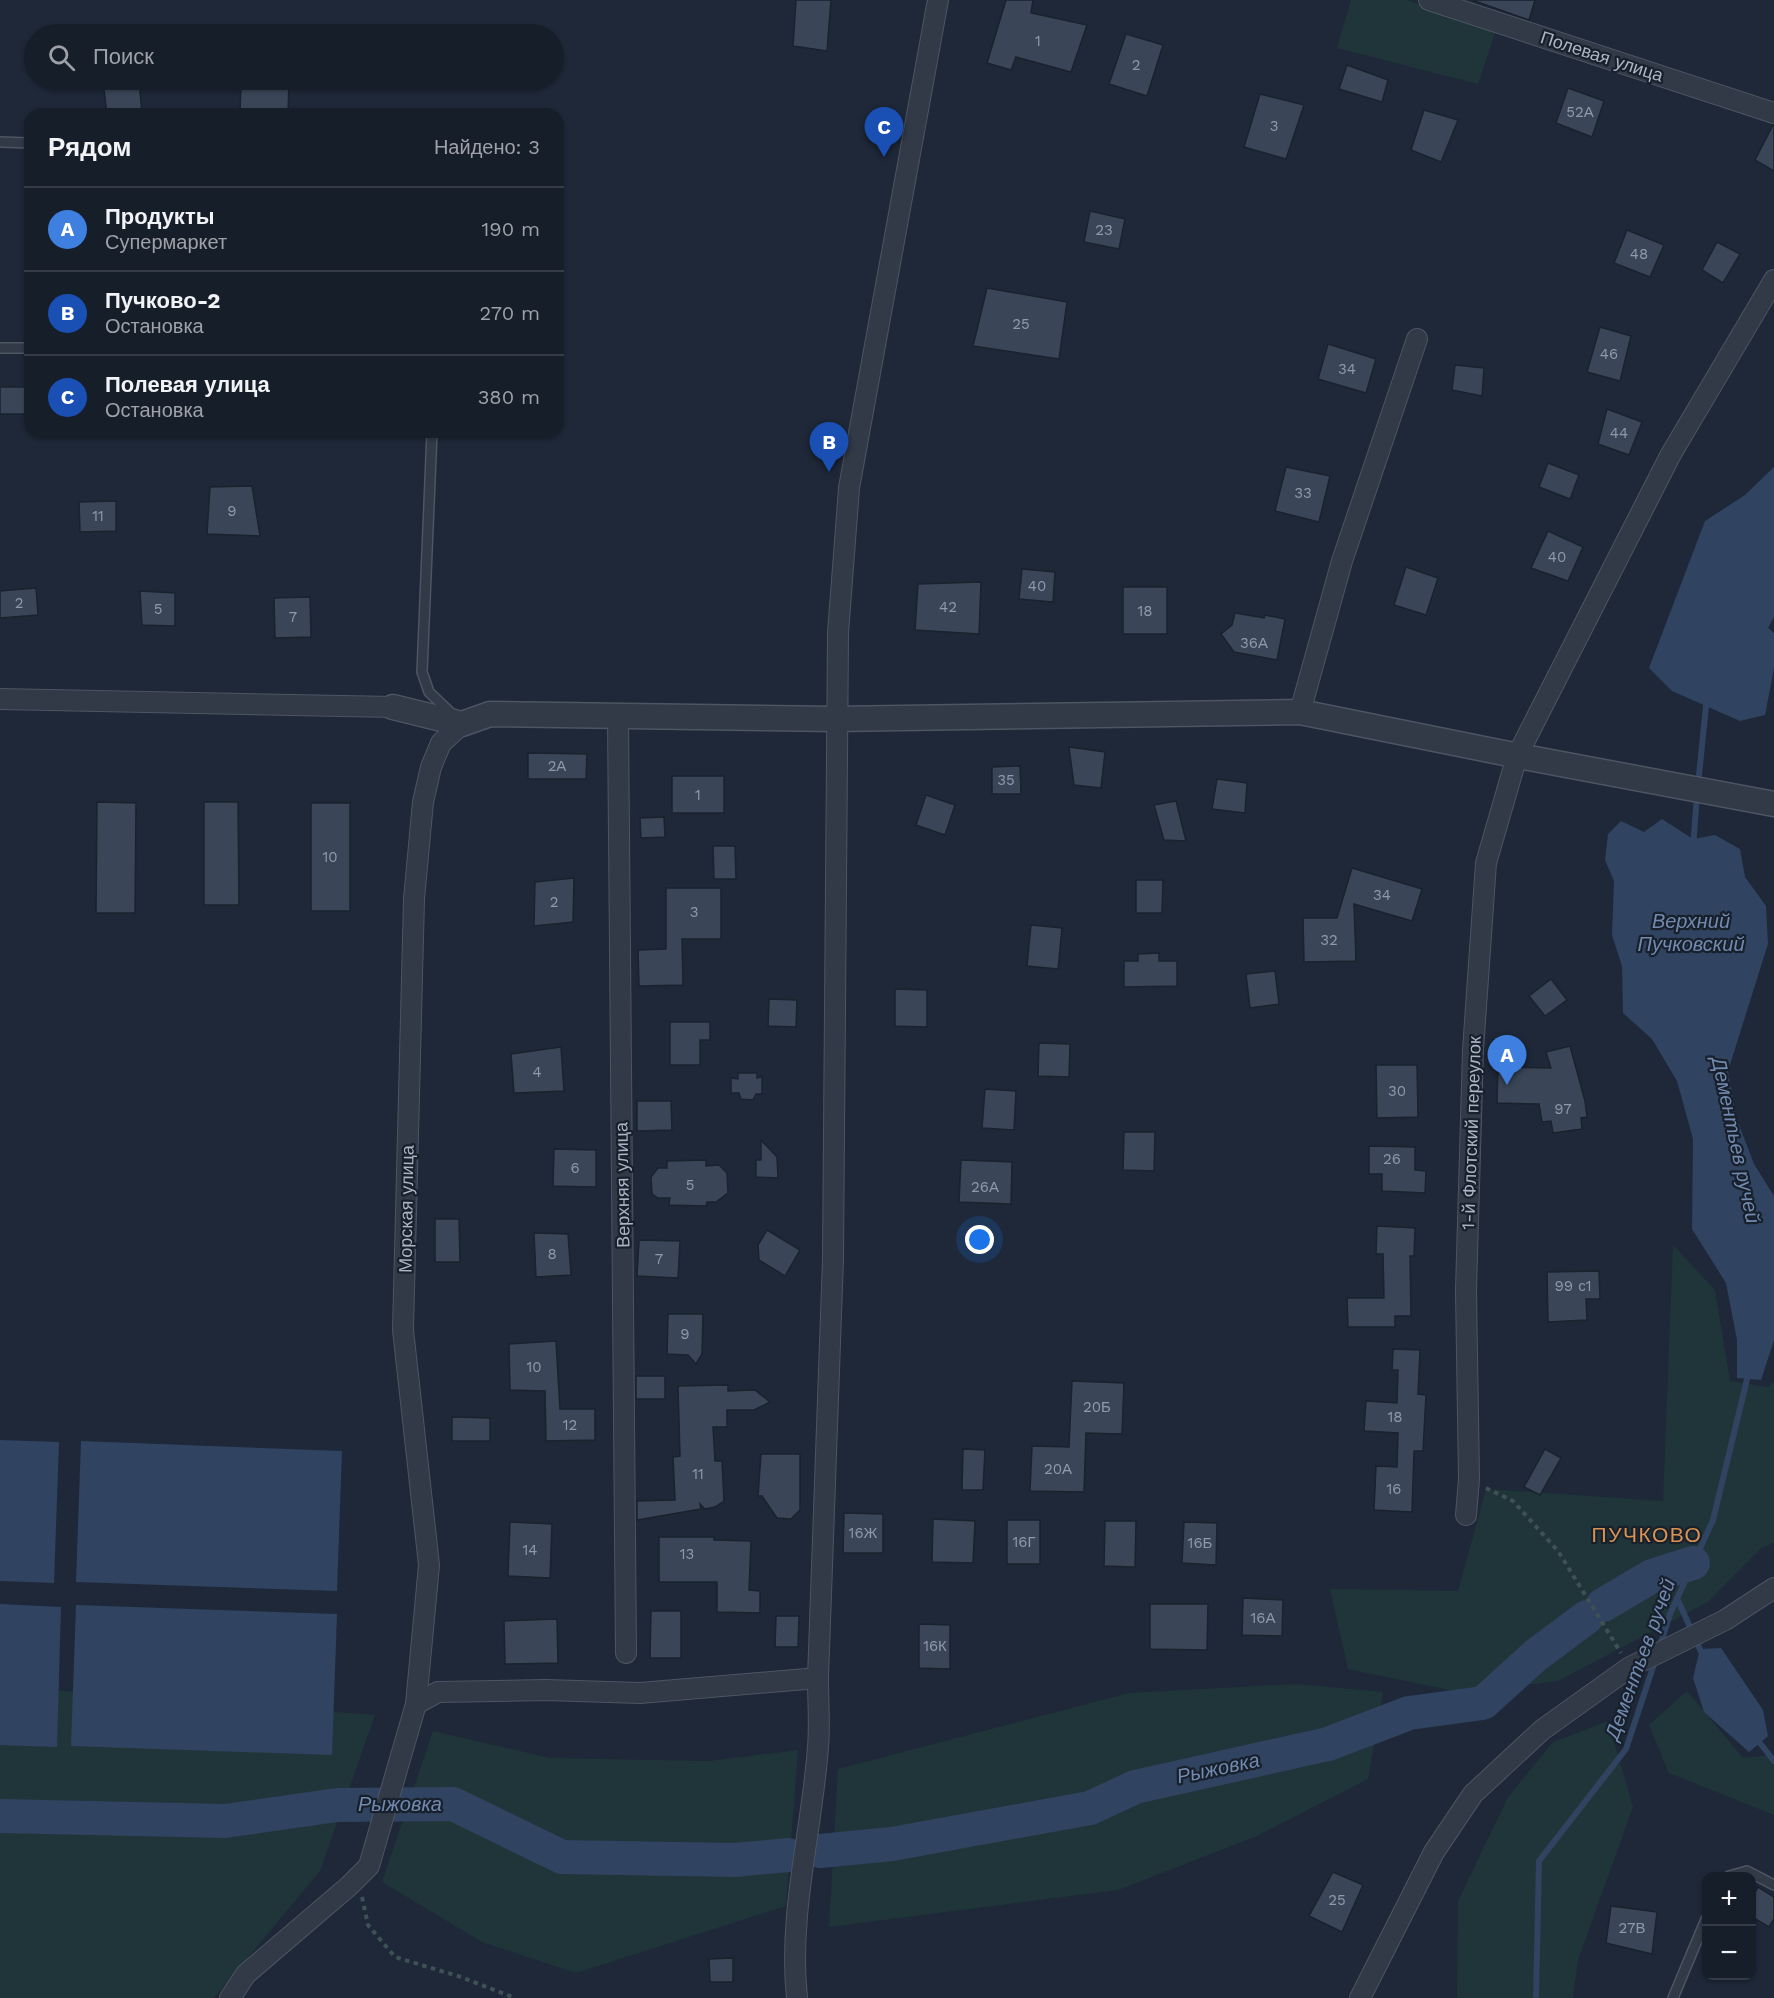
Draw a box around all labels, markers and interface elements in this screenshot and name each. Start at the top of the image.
search box [24,24,564,90]
street label: Полевая улица [1538,26,1667,86]
house number: 1 [1035,32,1041,50]
icon: search [45,41,78,74]
text: Поиск [93,44,154,69]
house number: 2 [1132,56,1140,74]
house number: 52А [1566,103,1594,121]
pin: C [864,108,904,157]
house number: 3 [1270,117,1278,135]
text: Рядом [48,132,131,162]
text: Найдено: 3 [434,135,540,159]
text: Продукты [105,204,214,229]
text: A [61,217,74,241]
text: 190 m [482,217,540,241]
house number: 23 [1095,221,1113,239]
text: Супермаркет [105,230,227,254]
house number: 48 [1630,245,1648,263]
text: Пучково-2 [105,288,220,313]
text: B [61,301,74,325]
text: 270 m [480,301,540,325]
text: Остановка [105,314,204,338]
house number: 25 [1012,315,1030,333]
house number: 46 [1600,345,1618,363]
house number: 34 [1338,360,1356,378]
text: Полевая улица [105,372,270,397]
text: C [61,385,74,409]
text: 380 m [478,385,540,409]
text: Остановка [105,398,204,422]
pin: B [810,422,848,472]
house number: 44 [1610,424,1628,442]
house number: 33 [1294,484,1312,502]
house number: 9 [227,502,237,520]
house number: 11 [92,507,104,525]
house number: 40 [1548,548,1566,566]
house number: 40 [1028,577,1046,595]
house number: 2 [15,594,23,612]
house number: 42 [939,598,957,616]
house number: 5 [154,600,162,618]
house number: 18 [1137,602,1153,620]
house number: 7 [289,608,297,626]
house number: 36А [1240,634,1268,652]
house number: 2А [548,757,566,775]
house number: 35 [997,771,1015,789]
house number: 1 [695,786,701,804]
house number: 10 [322,848,338,866]
house number: 34 [1373,886,1391,904]
house number: 2 [550,893,558,911]
house number: 3 [690,903,698,921]
water label: Верхний Пучковский [1637,909,1745,956]
house number: 32 [1320,931,1338,949]
street label: 1-й Флотский переулок [1457,1036,1485,1230]
pin: A [1488,1036,1526,1085]
water label: Дементьев ручей [1706,1053,1765,1225]
house number: 4 [532,1063,542,1081]
house number: 30 [1388,1082,1406,1100]
house number: 97 [1554,1100,1572,1118]
street label: Верхняя улица [610,1121,634,1248]
street label: Морская улица [394,1144,418,1273]
house number: 26 [1383,1150,1401,1168]
house number: 6 [570,1159,580,1177]
house number: 5 [686,1176,694,1194]
house number: 26А [971,1178,999,1196]
your location [965,1225,994,1254]
house number: 8 [547,1245,557,1263]
house number: 7 [655,1250,663,1268]
house number: 99 с1 [1555,1277,1591,1295]
house number: 9 [680,1325,690,1343]
house number: 10 [526,1358,542,1376]
house number: 20Б [1083,1398,1111,1416]
house number: 18 [1387,1408,1403,1426]
house number: 12 [563,1416,577,1434]
house number: 20А [1044,1460,1072,1478]
house number: 11 [692,1465,704,1483]
house number: 16 [1387,1480,1401,1498]
district label: ПУЧКОВО [1592,1522,1702,1547]
house number: 16Ж [849,1524,878,1542]
house number: 16Г [1012,1533,1036,1551]
house number: 16Б [1188,1534,1213,1552]
house number: 14 [522,1541,538,1559]
house number: 13 [680,1545,694,1563]
water label: Дементьев ручей [1599,1575,1680,1745]
house number: 16А [1251,1609,1275,1627]
house number: 16К [923,1637,947,1655]
water label: Рыжовка [1174,1748,1262,1788]
water label: Рыжовка [358,1792,442,1816]
map controls [1702,1872,1756,1980]
button: + [1702,1872,1756,1926]
house number: 25 [1328,1891,1346,1909]
house number: 27В [1619,1919,1645,1937]
button: − [1702,1926,1756,1980]

